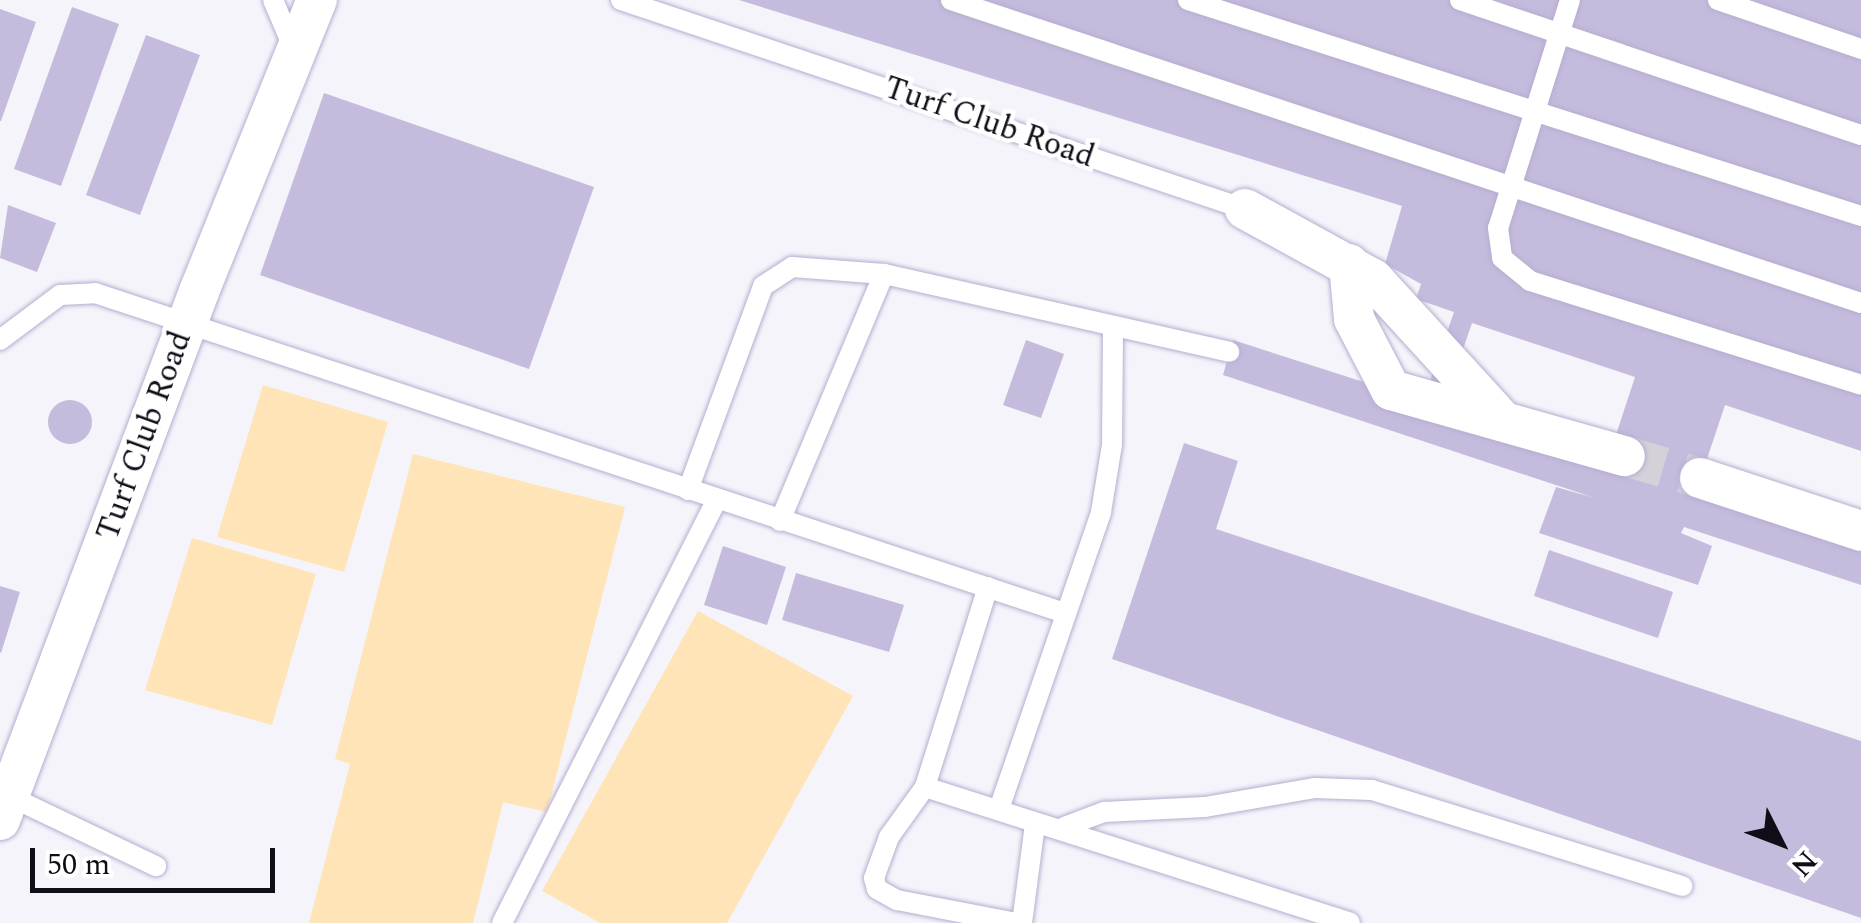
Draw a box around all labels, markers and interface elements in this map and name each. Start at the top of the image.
street label: Turf Club Road [879,69,1099,177]
street label: Turf Club Road [89,326,201,546]
north arrow [1731,793,1831,893]
scale bar [35,828,280,890]
text: N [1780,841,1827,886]
text: 50 m [47,842,110,888]

